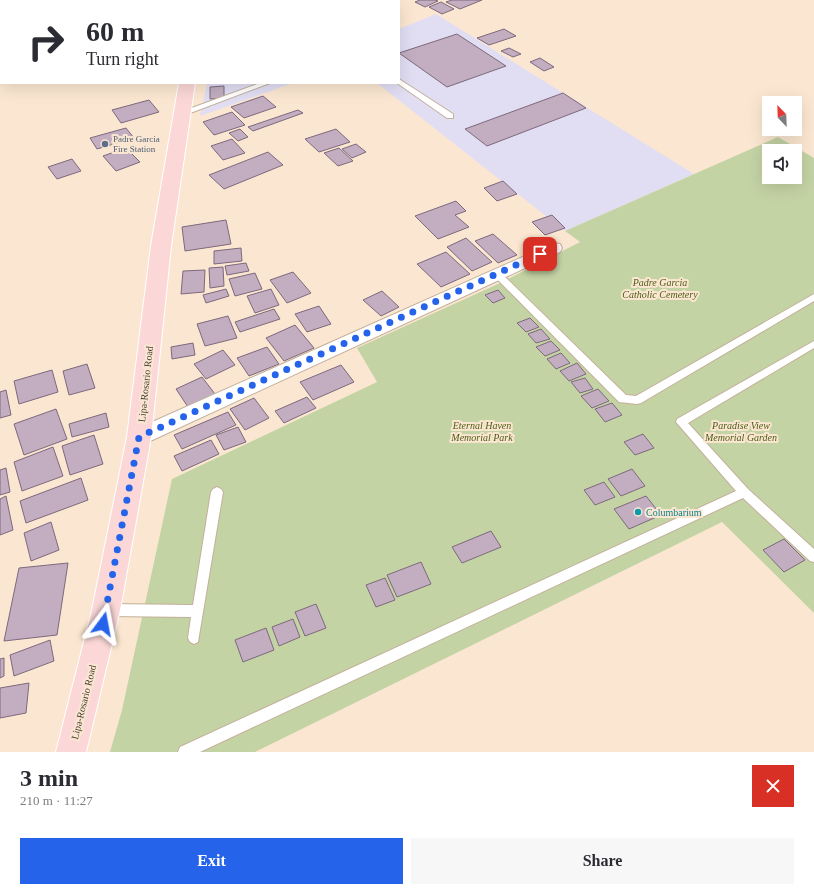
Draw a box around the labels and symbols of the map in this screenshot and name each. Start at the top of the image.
north arrow [762,96,802,136]
place label: Padre Garcia Fire Station [113,134,160,154]
marker: Padre Garcia Fire Station [100,139,110,149]
pin [523,237,557,271]
park label: Padre Garcia Catholic Cemetery [622,277,698,300]
street label: Lipa-Rosario Road [136,345,155,423]
park label: Eternal Haven Memorial Park [450,420,513,443]
park label: Paradise View Memorial Garden [704,420,777,443]
marker: Columbarium [633,507,643,517]
place label: Columbarium [646,507,702,518]
position arrow [82,603,124,645]
street label: Lipa-Rosario Road [69,664,98,741]

